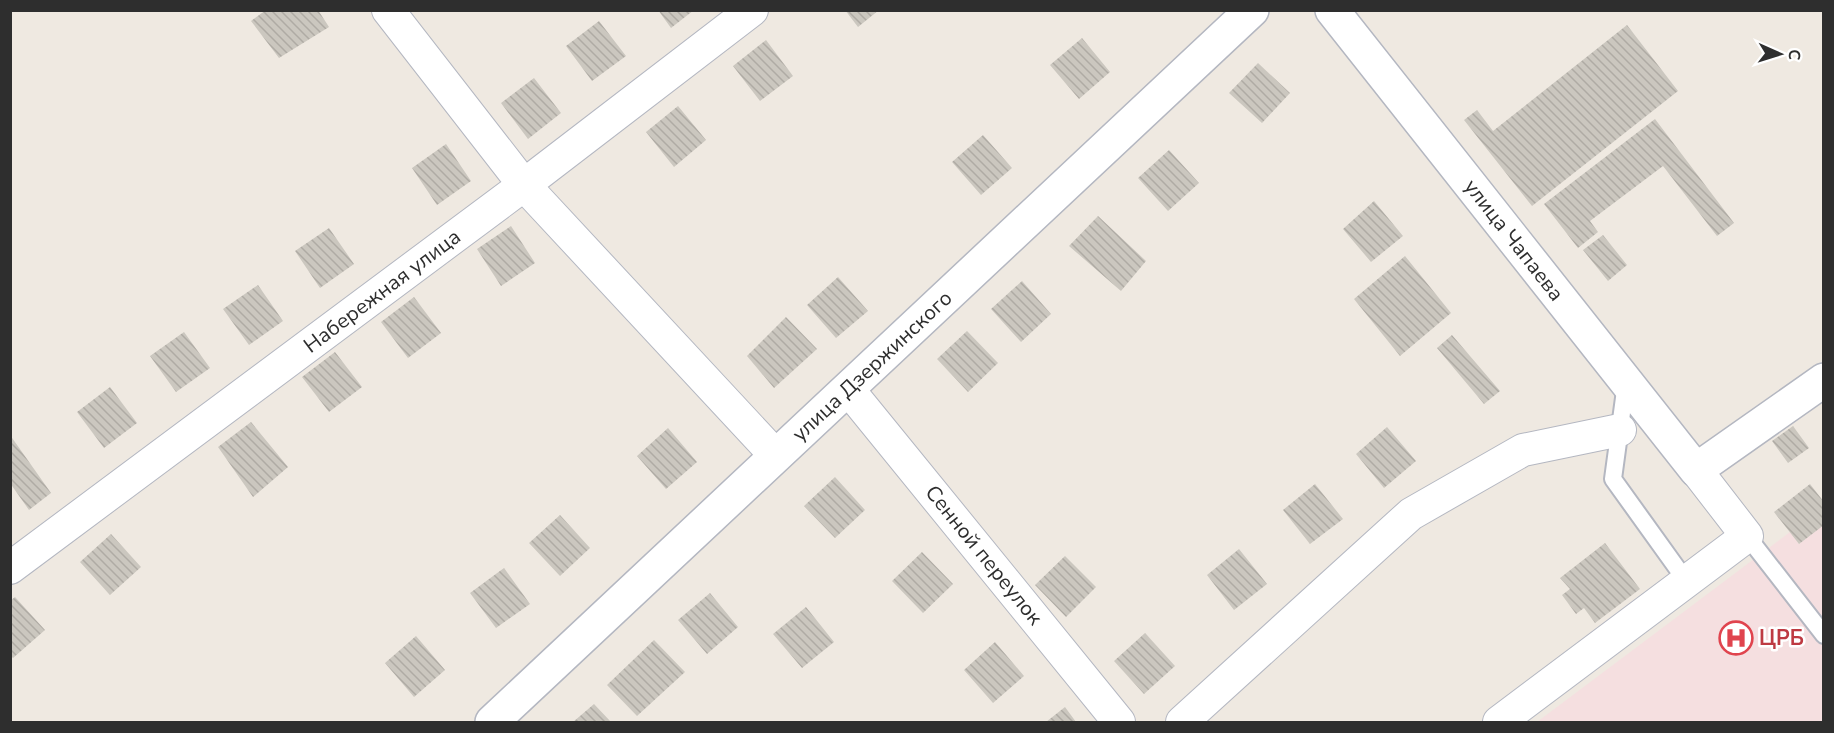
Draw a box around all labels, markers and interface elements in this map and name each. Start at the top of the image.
north arrow [1750,24,1810,84]
text: С [1783,49,1805,61]
street label: улица Чапаева [1458,173,1570,307]
street label: Набережная улица [298,223,466,359]
street label: улица Дзержинского [786,284,958,448]
street label: Сенной переулок [919,479,1050,631]
hospital icon: ЦРБ [1718,620,1754,656]
place label: ЦРБ [1759,624,1804,652]

